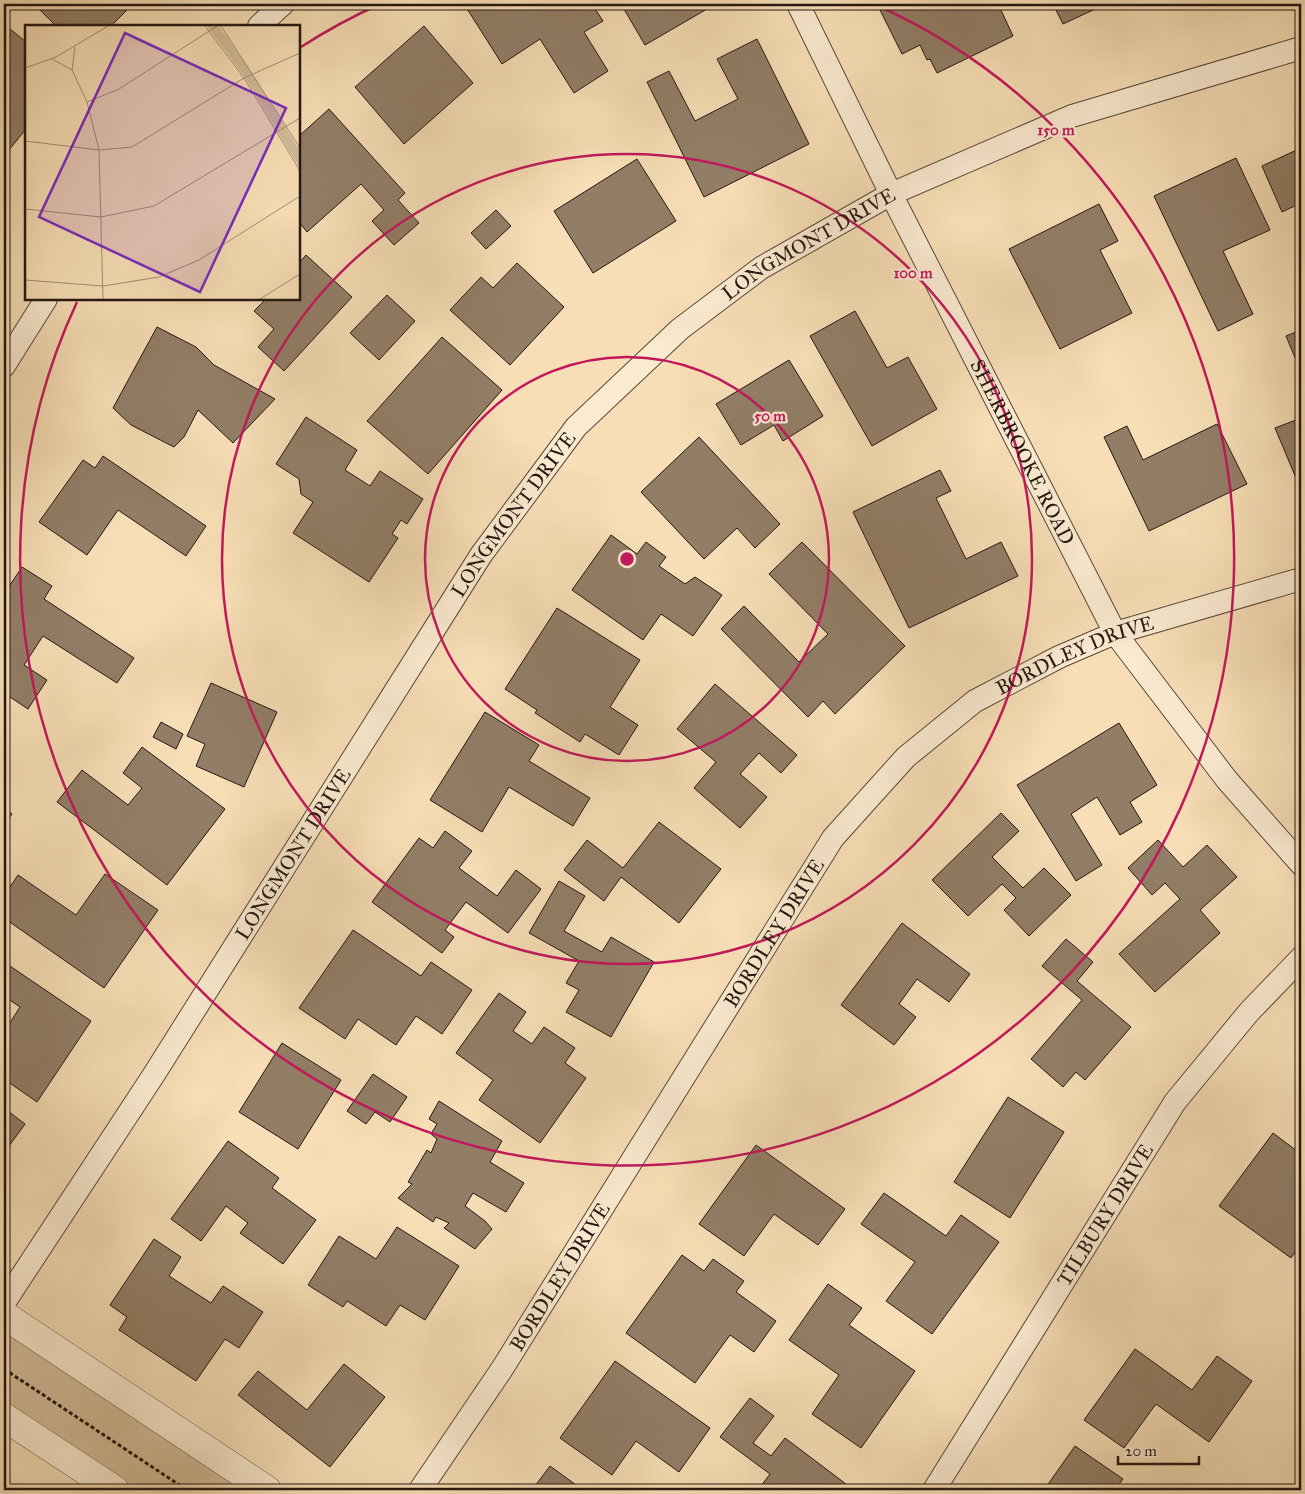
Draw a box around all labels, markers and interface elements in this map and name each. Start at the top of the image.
inset map [25,25,300,300]
text: 150 m [1037,121,1075,139]
street label: LONGMONT DRIVE [717,182,899,305]
text: 100 m [893,264,933,282]
street label: SHERBROOKE ROAD [965,355,1080,549]
text: 50 m [754,407,786,425]
street label: LONGMONT DRIVE [446,427,581,601]
centre of rings [618,550,636,568]
street label: BORDLEY DRIVE [992,610,1156,700]
street label: LONGMONT DRIVE [230,764,356,944]
street label: BORDLEY DRIVE [719,854,829,1012]
street label: TILBURY DRIVE [1052,1139,1158,1290]
street label: BORDLEY DRIVE [504,1198,615,1355]
scale bar [1118,1434,1199,1466]
text: 20 m [1125,1442,1157,1460]

